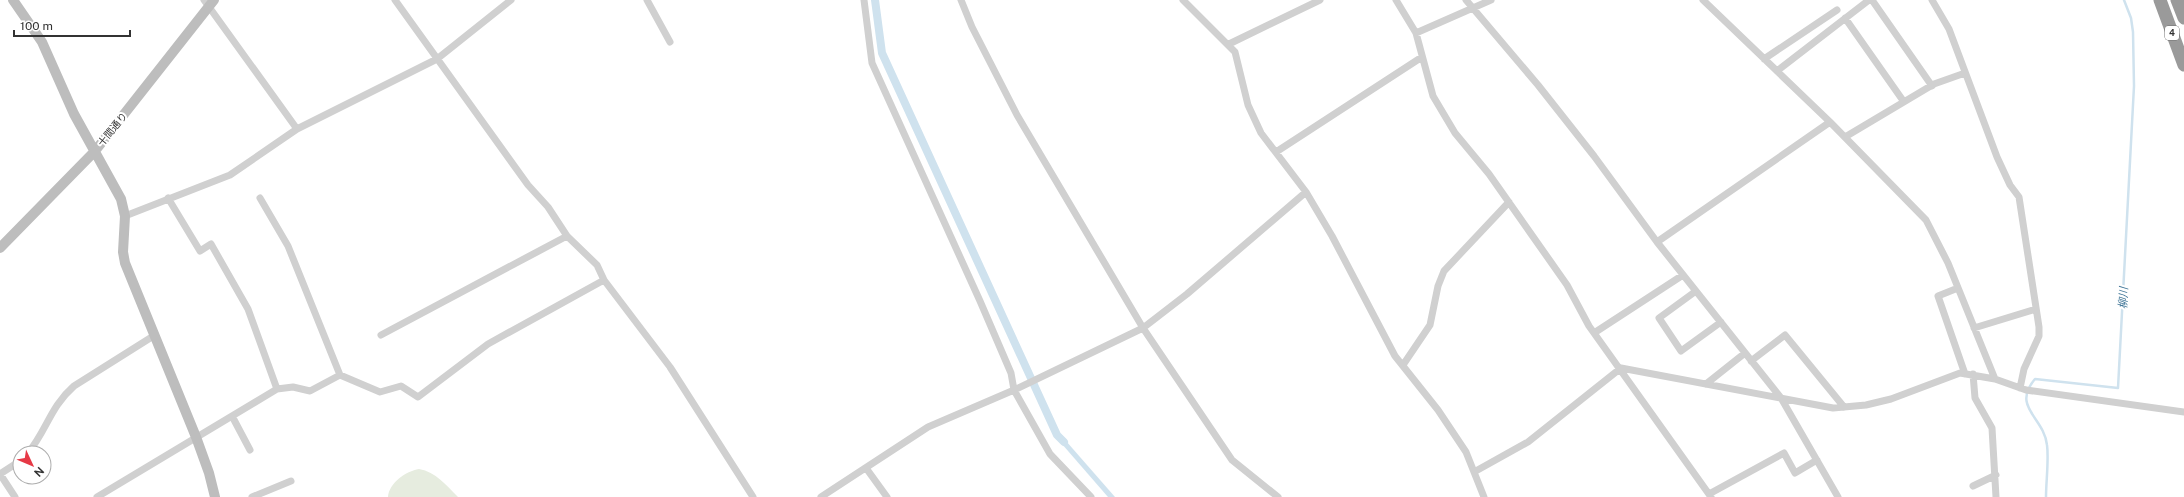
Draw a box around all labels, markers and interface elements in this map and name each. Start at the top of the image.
scale bar [14,12,130,38]
text: 100 m [20,19,53,33]
road number: 4 [2165,26,2179,40]
street label: 十間通り [95,110,129,148]
water label: 柳川 [2116,286,2130,309]
north arrow [12,445,52,485]
text: N [32,465,46,479]

